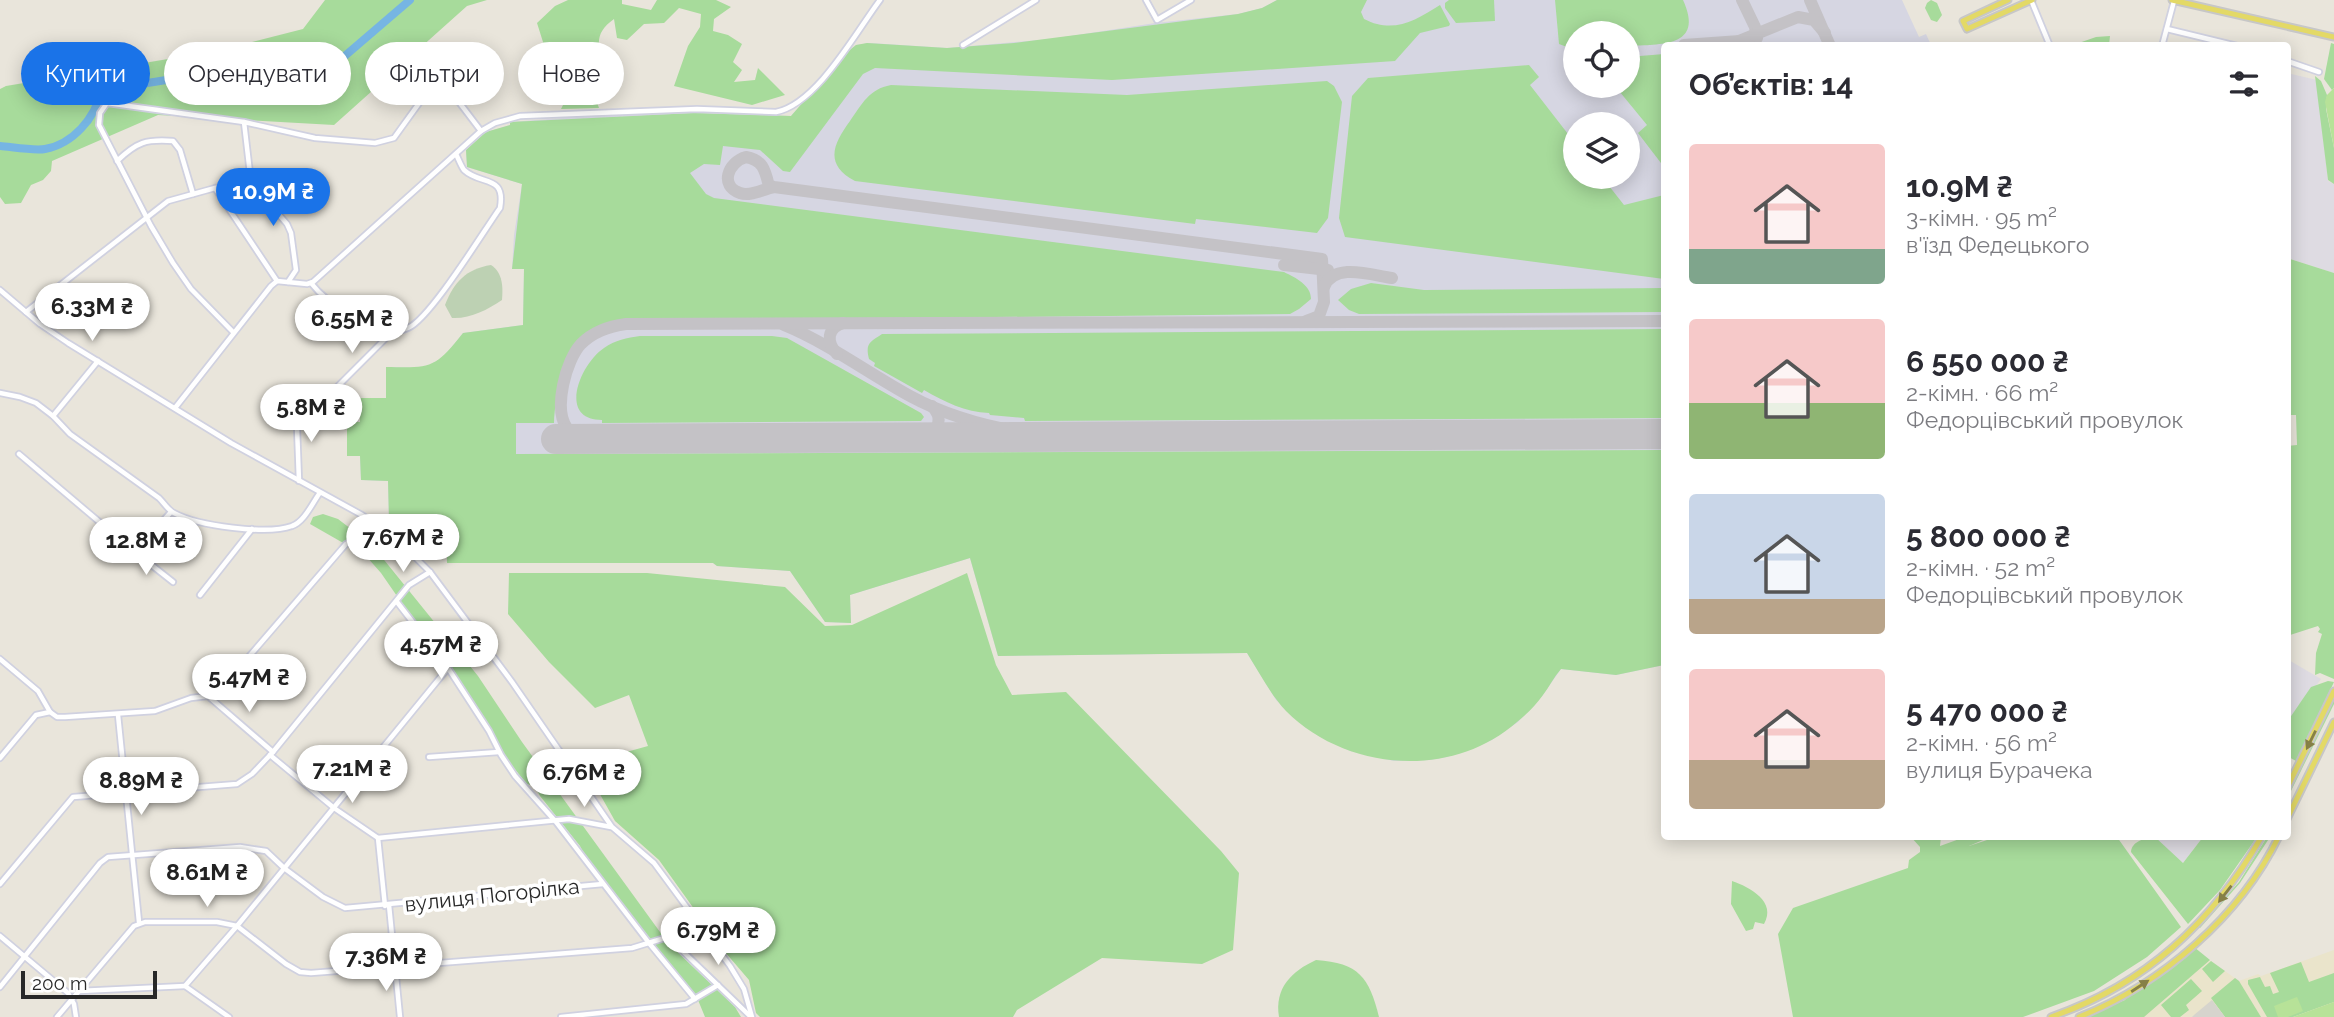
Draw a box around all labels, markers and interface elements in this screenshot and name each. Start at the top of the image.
map controls [1563,21,1640,189]
button: locate [1563,21,1640,98]
chip: Купити [21,42,150,105]
chip: Орендувати [164,42,351,105]
chip: Фільтри [365,42,504,105]
chip: Нове [518,42,624,105]
icon: filters [2225,65,2263,103]
text: Об’єктів: 14 [1689,67,1853,102]
button: layers [1563,112,1640,189]
pin: 10.9M ₴ [208,168,338,228]
text: 10.9M ₴ [1906,169,2013,204]
icon: home [1745,172,1829,256]
text: 10.9M ₴ [232,177,314,204]
text: 3-кімн. · 95 m² [1906,204,2057,231]
text: в'їзд Федецького [1906,231,2089,258]
pin: 6.33M ₴ [27,284,157,343]
text: 6.33M ₴ [51,292,133,319]
pin: 6.55M ₴ [287,296,417,355]
text: 6.55M ₴ [311,304,393,331]
text: 6 550 000 ₴ [1906,344,2069,379]
icon: home [1745,347,1829,431]
text: 2-кімн. · 66 m² [1906,379,2058,406]
pin: 5.8M ₴ [254,384,368,444]
text: 5.8M ₴ [276,393,346,420]
text: Федорцівський провулок [1906,406,2183,433]
pin: 7.67M ₴ [338,514,468,574]
pin: 12.8M ₴ [81,518,211,577]
text: 5 800 000 ₴ [1906,519,2070,554]
icon: home [1745,522,1829,606]
text: 7.67M ₴ [362,523,444,550]
text: 12.8M ₴ [105,526,187,553]
text: 2-кімн. · 52 m² [1906,554,2055,581]
text: Федорцівський провулок [1906,581,2183,608]
pin: 4.57M ₴ [376,622,506,681]
text: 4.57M ₴ [400,630,482,657]
pin: 5.47M ₴ [184,654,314,714]
text: 5.47M ₴ [208,663,290,690]
text: 5 470 000 ₴ [1906,694,2068,729]
icon: home [1745,697,1829,781]
text: 2-кімн. · 56 m² [1906,729,2057,756]
one-way arrow [2305,730,2316,750]
pin: 7.21M ₴ [287,746,417,805]
pin: 6.76M ₴ [519,750,649,809]
text: 7.21M ₴ [313,754,391,781]
text: вулиця Бурачека [1906,756,2093,783]
pin: 8.89M ₴ [76,758,206,817]
text: 6.76M ₴ [542,758,626,785]
text: 8.89M ₴ [99,766,183,793]
pin: 8.61M ₴ [142,850,272,909]
text: 8.61M ₴ [166,858,248,885]
street label: вулиця Погорілка [403,873,581,917]
one-way arrow [2217,884,2232,902]
pin: 6.79M ₴ [653,908,783,967]
text: 6.79M ₴ [677,916,759,943]
pin: 7.36M ₴ [321,934,451,993]
text: 7.36M ₴ [345,942,427,969]
scale bar [21,968,158,1000]
text: 200 m [32,972,87,994]
one-way arrow [2130,980,2149,993]

